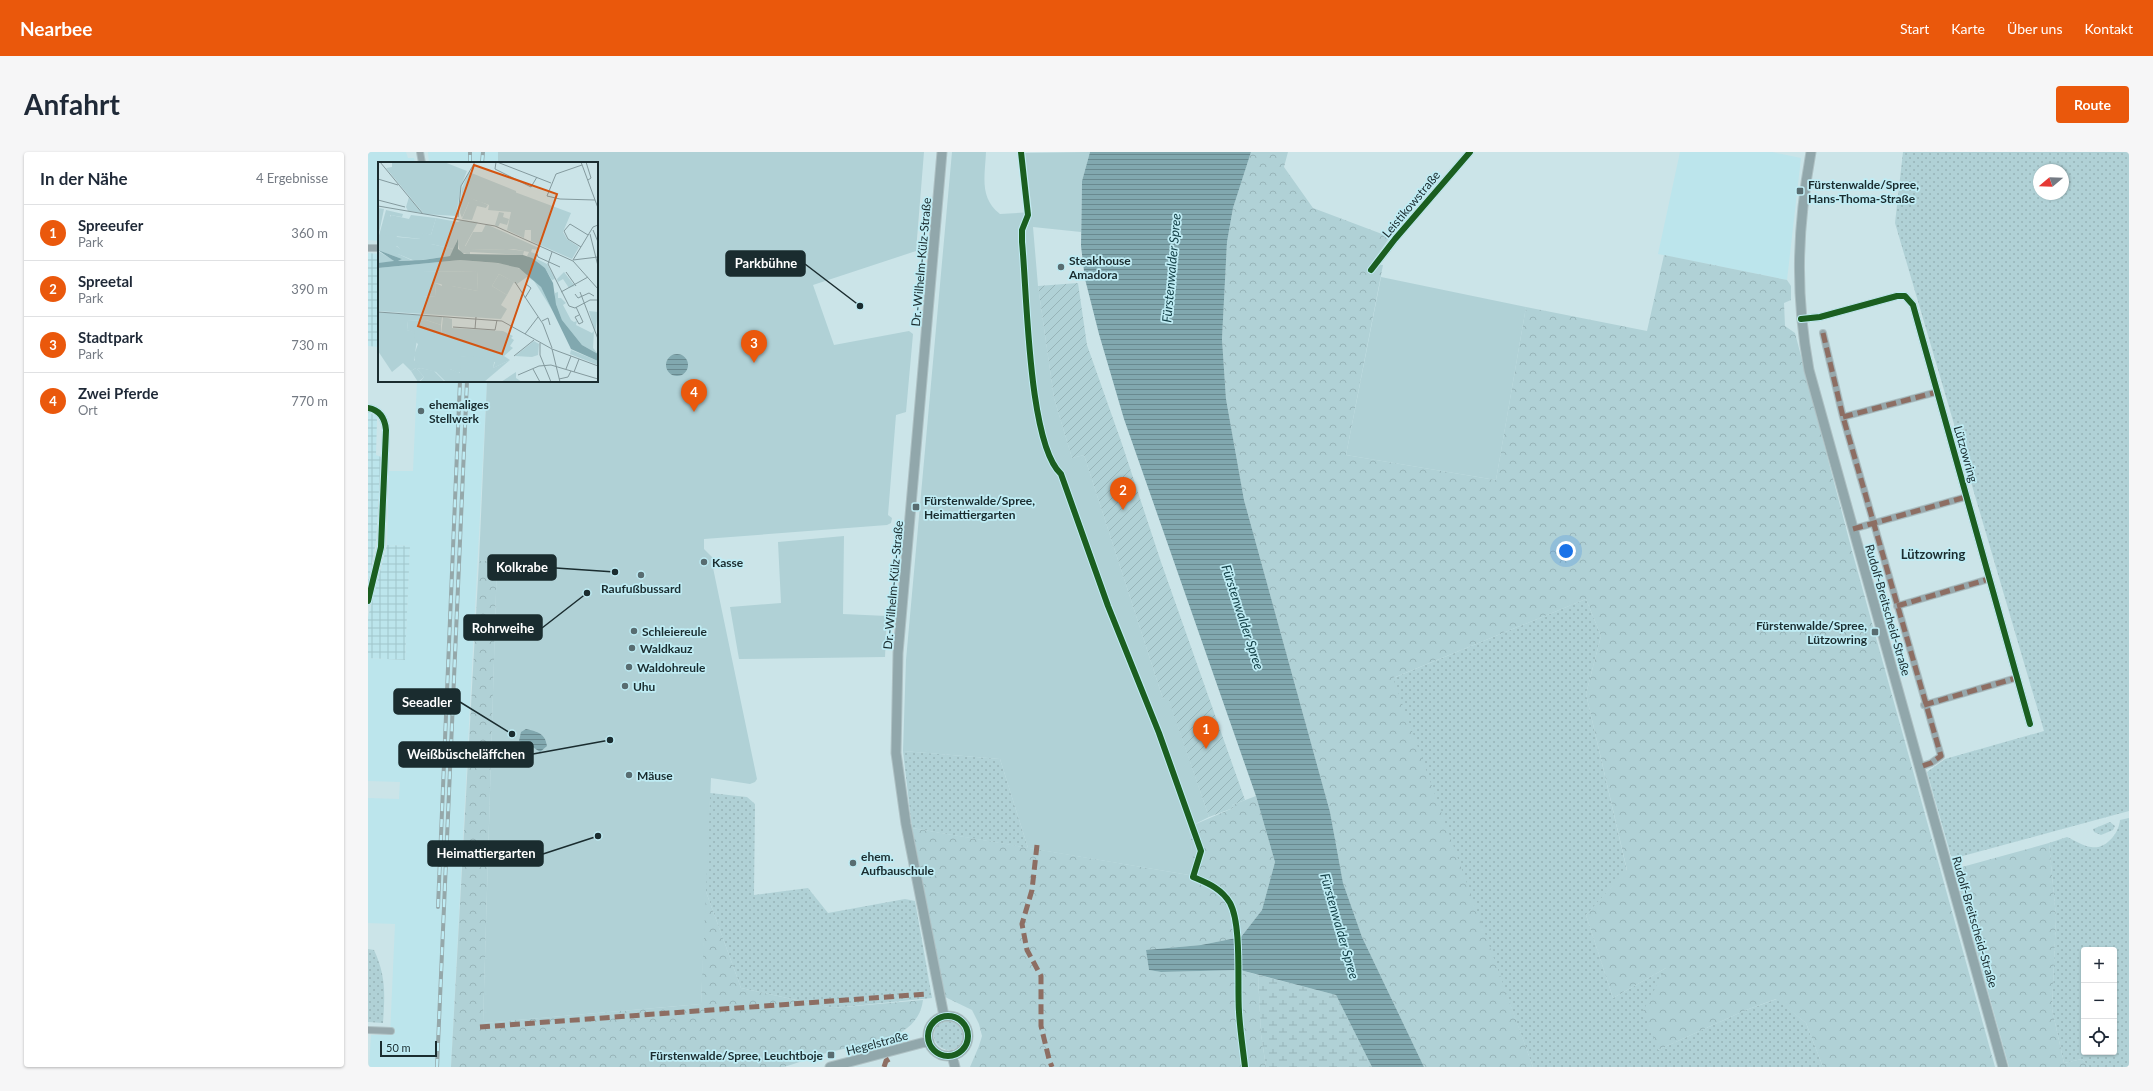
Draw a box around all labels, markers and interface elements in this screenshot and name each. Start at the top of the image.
text: Nearbee [20,17,92,40]
text: Start [1900,20,1929,37]
text: Karte [1951,20,1985,37]
text: Über uns [2007,20,2062,37]
text: Kontakt [2084,20,2133,37]
button: Route [2056,86,2129,123]
text: Anfahrt [24,87,120,121]
inset map [378,162,598,382]
north arrow [2033,164,2069,200]
text: In der Nähe [40,168,128,189]
street label: Leistikowstraße [1379,168,1443,240]
text: 4 Ergebnisse [256,170,328,186]
place label: Fürstenwalde/Spree, Hans-Thoma-Straße [1808,177,1919,206]
marker: Fürstenwalde/Spree, Hans-Thoma-Straße [1795,186,1805,196]
street label: Dr.-Wilhelm-Külz-Straße [908,197,934,327]
water label: Fürstenwalder Spree [1158,213,1184,323]
text: Spreeufer [78,216,143,234]
text: 1 [49,225,57,241]
text: 360 m [291,225,328,241]
text: Park [78,234,103,250]
callout: Parkbühne [726,251,805,276]
place label: Steakhouse Amadora [1068,253,1131,282]
text: Parkbühne [735,255,797,271]
marker: Steakhouse Amadora [1056,262,1066,272]
text: Spreetal [78,272,133,290]
text: 2 [49,281,57,297]
text: 390 m [291,281,328,297]
text: Park [78,290,103,306]
text: Stadtpark [78,328,143,346]
pin: 3 [741,330,767,363]
text: 3 [49,337,57,353]
text: 730 m [291,337,328,353]
text: Park [78,346,103,362]
pin: 4 [681,379,707,412]
text: Zwei Pferde [78,384,159,402]
text: 4 [49,393,57,409]
text: 770 m [291,393,328,409]
place label: ehemaliges Stellwerk [429,397,489,426]
text: Ort [78,402,98,418]
marker: ehemaliges Stellwerk [416,406,426,416]
street label: Lützowring [1951,424,1981,484]
pin: 2 [1110,477,1136,510]
place label: Fürstenwalde/Spree, Heimattiergarten [924,493,1035,522]
marker: Fürstenwalde/Spree, Heimattiergarten [911,502,921,512]
street label: Dr.-Wilhelm-Külz-Straße [880,520,906,650]
your location [1556,541,1576,561]
street label: Rudolf-Breitscheid-Straße [1862,542,1914,678]
district label: Lützowring [1901,546,1965,562]
callout: Kolkrabe [488,555,556,580]
place label: Kasse [712,555,744,570]
marker: Kasse [699,557,709,567]
text: Kolkrabe [496,559,548,575]
water label: Fürstenwalder Spree [1218,562,1268,672]
marker: Raufußbussard [636,570,646,580]
place label: Raufußbussard [601,581,681,596]
callout: Rohrweihe [464,615,542,640]
place label: Fürstenwalde/Spree, Lützowring [1756,618,1868,647]
text: Rohrweihe [472,620,534,636]
place label: Schleiereule [642,624,707,639]
marker: Schleiereule [629,626,639,636]
marker: Fürstenwalde/Spree, Lützowring [1870,627,1880,637]
place label: Waldkauz [640,641,693,656]
marker: Waldkauz [627,643,637,653]
place label: Waldohreule [637,660,706,675]
marker: Waldohreule [624,662,634,672]
place label: Uhu [633,679,656,694]
marker: Uhu [620,681,630,691]
callout: Seeadler [394,689,460,714]
text: Seeadler [402,694,452,710]
pin: 1 [1193,716,1219,749]
callout: Weißbüscheläffchen [399,742,533,767]
text: Weißbüscheläffchen [407,746,525,762]
place label: Mäuse [637,768,673,783]
marker: Mäuse [624,770,634,780]
callout: Heimattiergarten [428,841,543,866]
text: Heimattiergarten [436,845,536,861]
place label: ehem. Aufbauschule [860,849,935,878]
street label: Rudolf-Breitscheid-Straße [1949,854,2001,990]
marker: ehem. Aufbauschule [848,858,858,868]
water label: Fürstenwalder Spree [1317,871,1363,981]
map controls [2081,947,2117,1055]
button: + [2081,947,2117,983]
button: − [2081,983,2117,1019]
button: locate [2081,1019,2117,1055]
street label: Hegelstraße [844,1028,910,1058]
scale bar [380,1039,437,1058]
text: 50 m [386,1041,411,1054]
place label: Fürstenwalde/Spree, Leuchtboje [650,1048,824,1063]
marker: Fürstenwalde/Spree, Leuchtboje [826,1050,836,1060]

